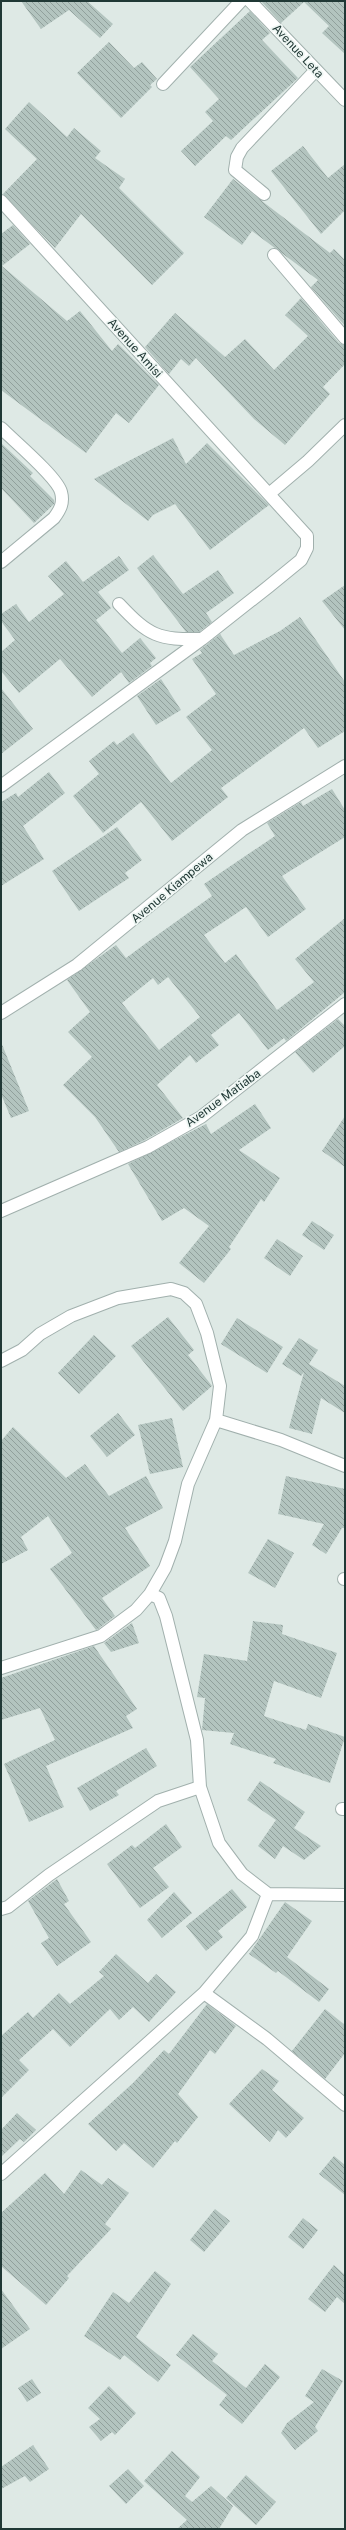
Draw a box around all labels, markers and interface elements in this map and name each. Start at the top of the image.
street label: Avenue Leta [270,21,326,81]
street label: Avenue Amisi [105,315,165,381]
street label: Avenue Kiampewa [128,850,216,926]
street label: Avenue Matiaba [183,1066,263,1130]

